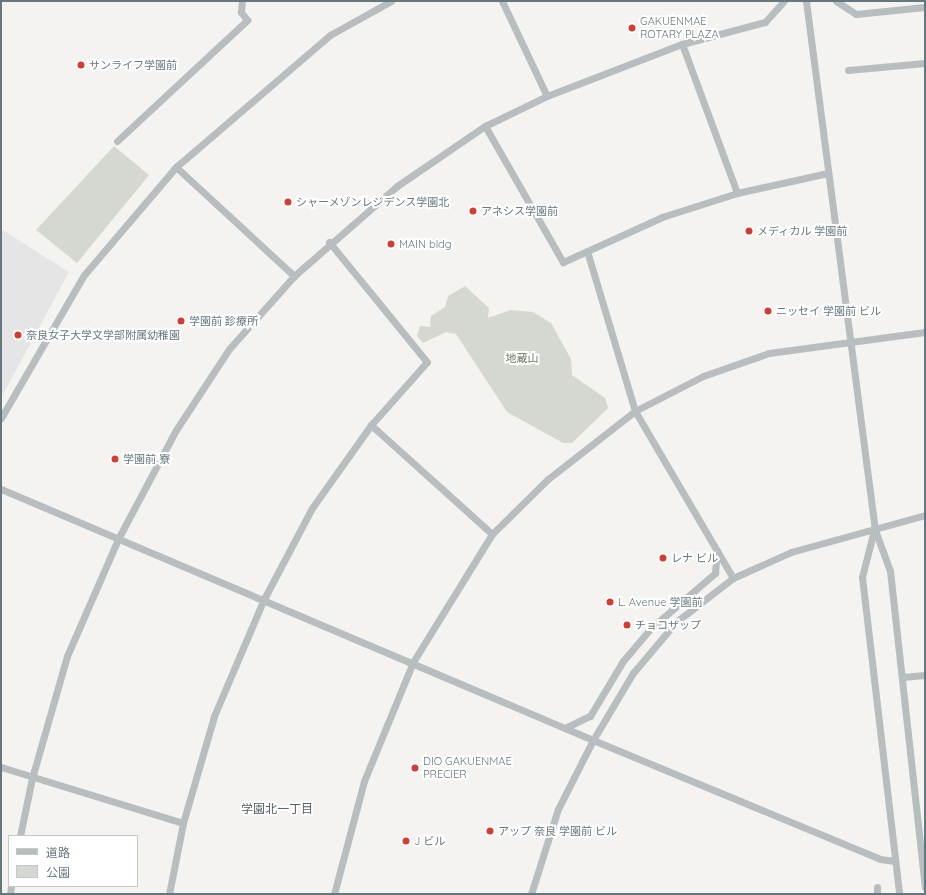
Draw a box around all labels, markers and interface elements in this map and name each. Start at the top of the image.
place label: GAKUENMAE ROTARY PLAZA [640,15,719,41]
marker: GAKUENMAE ROTARY PLAZA [627,23,637,33]
place label: サンライフ学園前 [89,58,177,72]
marker: サンライフ学園前 [76,60,86,70]
place label: シャーメゾンレジデンス学園北 [296,195,450,209]
marker: シャーメゾンレジデンス学園北 [283,197,293,207]
place label: アネシス学園前 [481,204,558,218]
marker: アネシス学園前 [468,206,478,216]
place label: メディカル 学園前 [757,224,848,238]
marker: メディカル 学園前 [744,226,754,236]
place label: MAIN bldg [399,237,452,251]
marker: MAIN bldg [386,239,396,249]
place label: ニッセイ 学園前 ビル [776,304,881,318]
marker: ニッセイ 学園前 ビル [763,306,773,316]
place label: 学園前 診療所 [189,314,258,328]
marker: 学園前 診療所 [176,316,186,326]
place label: 奈良女子大学文学部附属幼稚園 [26,328,180,342]
marker: 奈良女子大学文学部附属幼稚園 [13,330,23,340]
park label: 地蔵山 [506,351,538,365]
place label: 学園前 寮 [123,452,170,466]
marker: 学園前 寮 [110,454,120,464]
place label: レナ ビル [671,551,718,565]
marker: レナ ビル [658,553,668,563]
place label: L. Avenue 学園前 [618,595,702,609]
marker: L. Avenue 学園前 [605,597,615,607]
place label: チョコザップ [635,618,701,632]
marker: チョコザップ [622,620,632,630]
place label: DIO GAKUENMAE PRECIER [423,755,512,781]
marker: DIO GAKUENMAE PRECIER [410,763,420,773]
district label: 学園北一丁目 [241,802,313,816]
place label: アップ 奈良 学園前 ビル [498,824,617,838]
marker: アップ 奈良 学園前 ビル [485,826,495,836]
place label: J ビル [414,834,445,848]
legend [8,835,138,887]
marker: J ビル [401,836,411,846]
text: 道路 [46,845,70,860]
text: 公園 [46,865,70,880]

